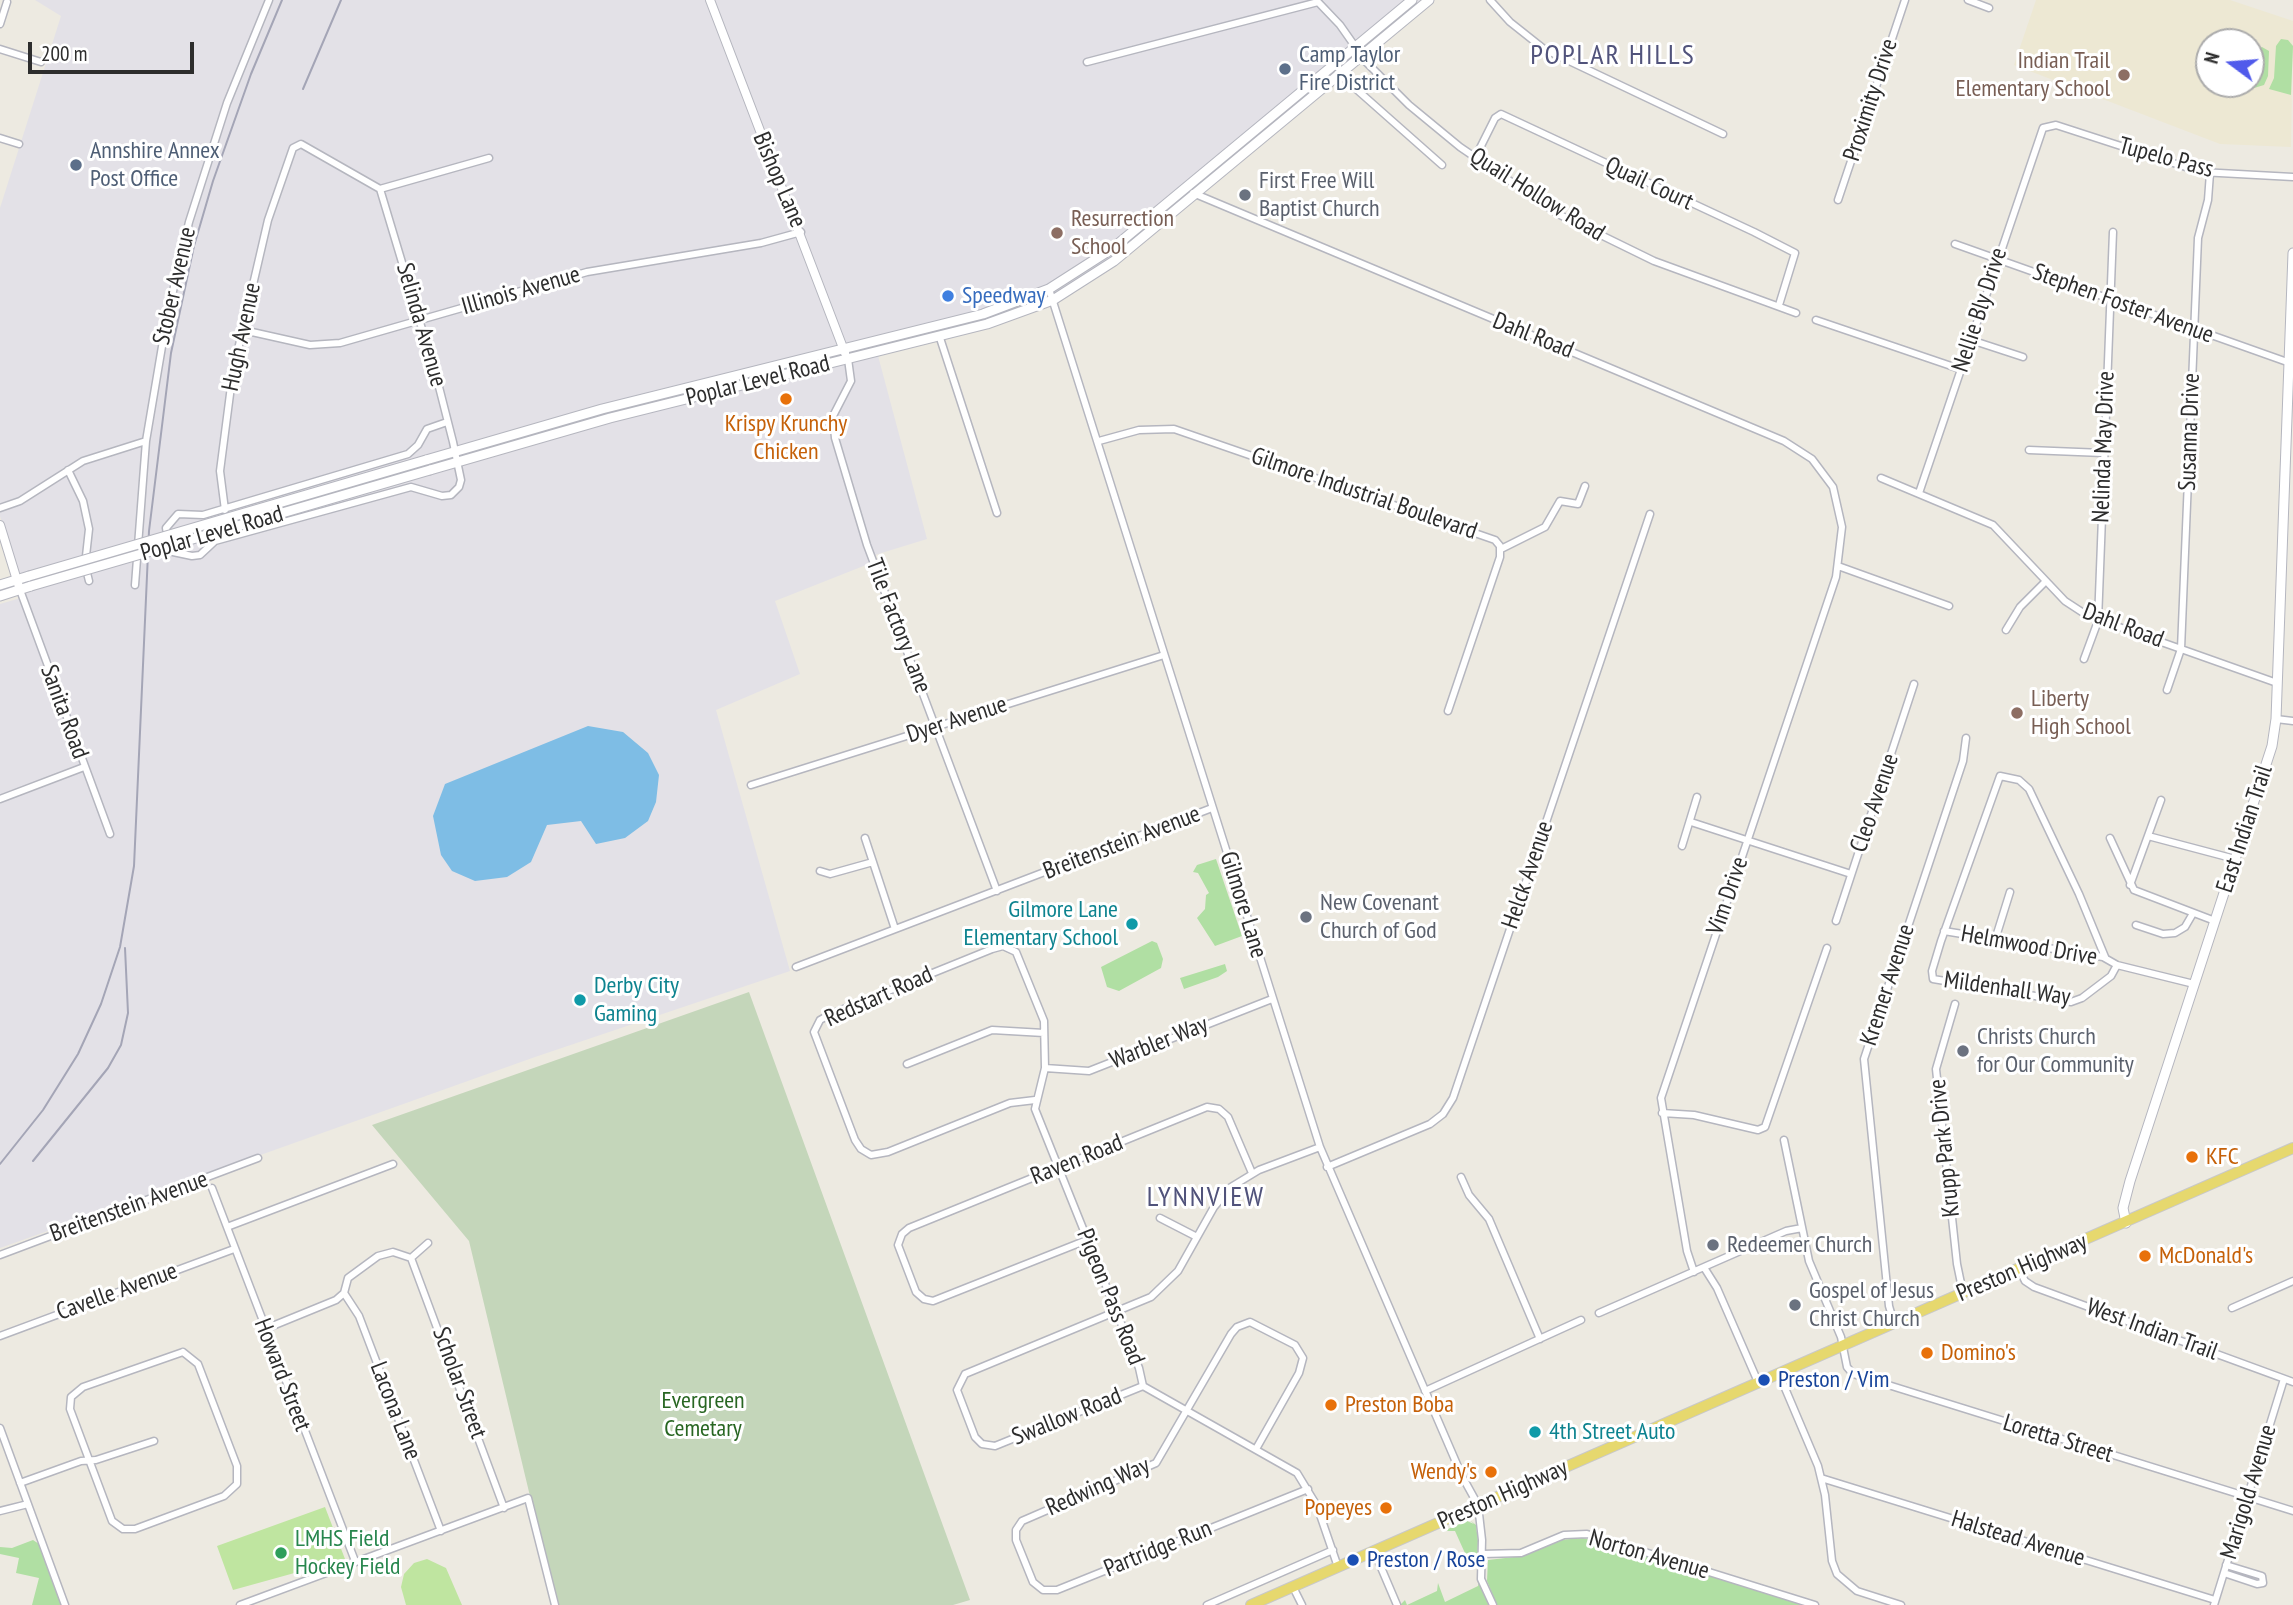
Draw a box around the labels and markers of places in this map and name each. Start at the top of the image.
place label: Camp Taylor Fire District [1299,41,1400,97]
place label: Indian Trail Elementary School [1956,47,2110,103]
marker: Camp Taylor Fire District [1277,61,1293,77]
marker: Indian Trail Elementary School [2116,67,2132,83]
place label: Annshire Annex Post Office [90,137,220,193]
marker: Annshire Annex Post Office [68,157,84,173]
place label: First Free Will Baptist Church [1259,167,1380,223]
marker: First Free Will Baptist Church [1237,187,1253,203]
place label: Resurrection School [1071,205,1174,261]
marker: Resurrection School [1049,225,1065,241]
place label: Speedway [962,282,1046,310]
marker: Speedway [940,288,956,304]
marker: Krispy Krunchy Chicken [778,391,794,407]
place label: Krispy Krunchy Chicken [725,410,847,466]
place label: Liberty High School [2031,685,2131,741]
marker: Liberty High School [2009,705,2025,721]
place label: New Covenant Church of God [1320,889,1439,945]
place label: Gilmore Lane Elementary School [964,896,1118,952]
marker: New Covenant Church of God [1298,909,1314,925]
marker: Gilmore Lane Elementary School [1124,916,1140,932]
place label: Derby City Gaming [594,972,679,1028]
marker: Derby City Gaming [572,992,588,1008]
place label: Christs Church for Our Community [1977,1023,2134,1079]
marker: Christs Church for Our Community [1955,1043,1971,1059]
place label: KFC [2206,1143,2239,1171]
marker: KFC [2184,1149,2200,1165]
place label: Redeemer Church [1727,1231,1872,1259]
marker: Redeemer Church [1705,1237,1721,1253]
place label: McDonald's [2159,1242,2253,1270]
marker: McDonald's [2137,1248,2153,1264]
place label: Gospel of Jesus Christ Church [1809,1277,1934,1333]
marker: Gospel of Jesus Christ Church [1787,1297,1803,1313]
place label: Domino's [1941,1339,2016,1367]
marker: Domino's [1919,1345,1935,1361]
place label: Preston / Vim [1778,1366,1889,1394]
marker: Preston / Vim [1756,1372,1772,1388]
place label: Preston Boba [1345,1391,1454,1419]
marker: Preston Boba [1323,1397,1339,1413]
place label: 4th Street Auto [1549,1418,1675,1446]
marker: 4th Street Auto [1527,1424,1543,1440]
place label: Wendy's [1411,1458,1477,1486]
marker: Wendy's [1483,1464,1499,1480]
place label: Popeyes [1305,1494,1372,1522]
marker: Popeyes [1378,1500,1394,1516]
place label: LMHS Field Hockey Field [295,1525,400,1581]
marker: LMHS Field Hockey Field [273,1545,289,1561]
place label: Preston / Rose [1367,1546,1485,1574]
marker: Preston / Rose [1345,1552,1361,1568]

